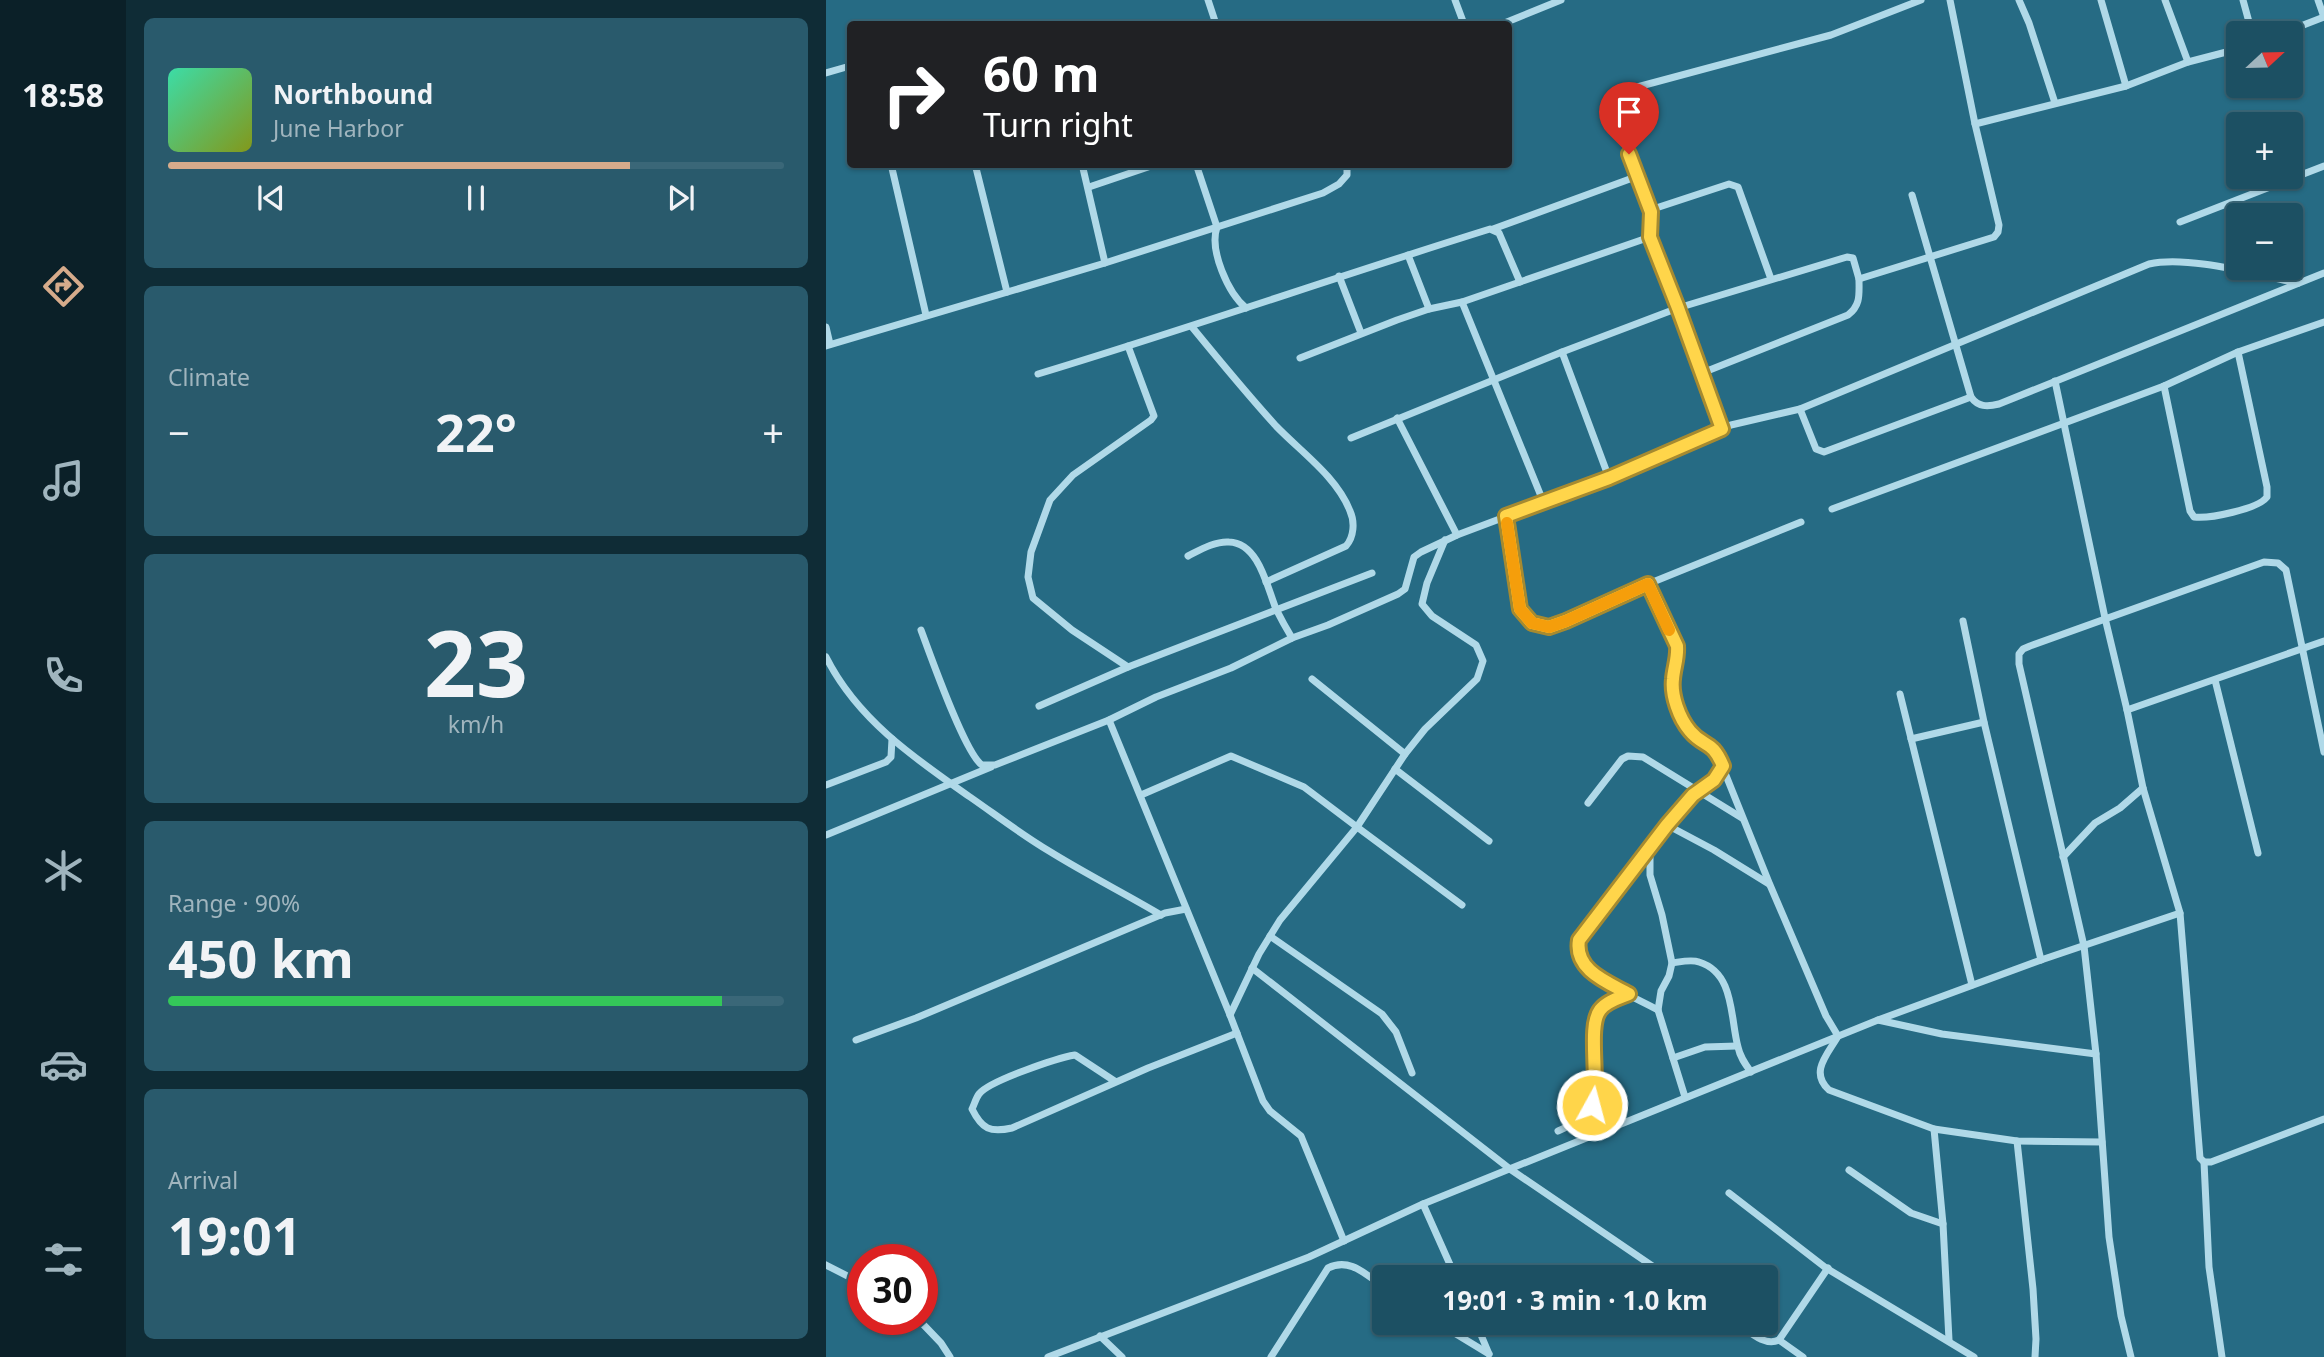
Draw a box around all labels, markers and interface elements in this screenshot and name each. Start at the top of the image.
north arrow [2226,21,2303,98]
map controls [2226,21,2303,280]
text: 60 m [983,40,1100,106]
icon: right [868,49,959,140]
text: 18:58 [22,73,104,116]
text: Northbound [273,76,433,112]
pin [1599,82,1659,154]
icon: arrive [1610,93,1648,131]
text: Turn right [983,103,1133,146]
text: June Harbor [273,112,404,144]
button: + [2226,112,2303,189]
icon: previous [252,179,290,217]
icon: pause [457,179,495,217]
icon: next [662,179,700,217]
button: − [2226,203,2303,280]
icon: directions [39,262,88,311]
text: Climate [168,361,250,393]
text: 22° [435,396,517,467]
text: − [168,406,190,458]
text: + [762,406,784,458]
icon: music [39,456,88,505]
text: 23 [424,600,528,724]
icon: phone [39,651,88,700]
text: km/h [448,708,504,740]
icon: climate [39,846,88,895]
text: Range · 90% [168,887,300,919]
text: 450 km [168,922,354,993]
icon: car [39,1040,88,1089]
position arrow [1555,1068,1629,1142]
text: Arrival [168,1164,238,1196]
text: 19:01 [168,1199,302,1270]
icon: filters [39,1235,88,1284]
speed limit sign: 30 [847,1244,938,1335]
text: 19:01 · 3 min · 1.0 km [1442,1282,1708,1318]

